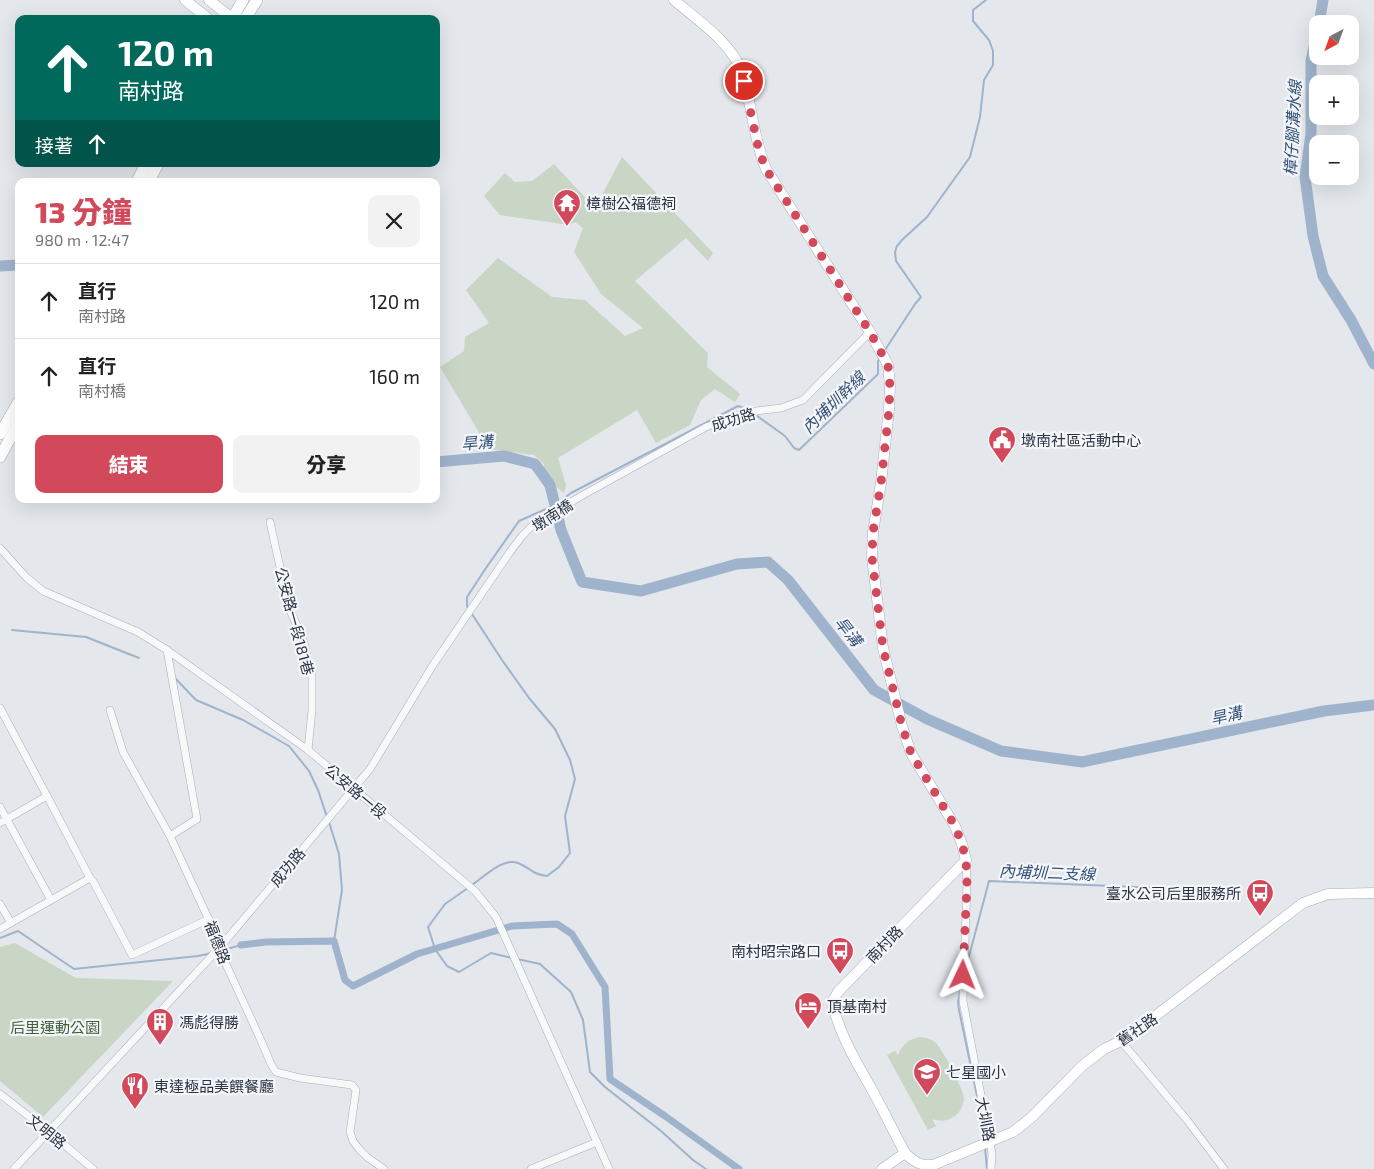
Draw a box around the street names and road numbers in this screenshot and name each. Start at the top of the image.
street label: 成功路 [709,404,757,434]
street label: 墩南橋 [528,495,576,535]
street label: 公安路一段181巷 [272,565,318,677]
street label: 公安路一段 [321,760,391,822]
street label: 成功路 [266,844,308,890]
street label: 福德路 [202,918,234,966]
street label: 南村路 [862,922,906,966]
street label: 舊社路 [1113,1009,1161,1049]
street label: 大圳路 [973,1095,999,1143]
street label: 文明路 [24,1110,70,1152]

